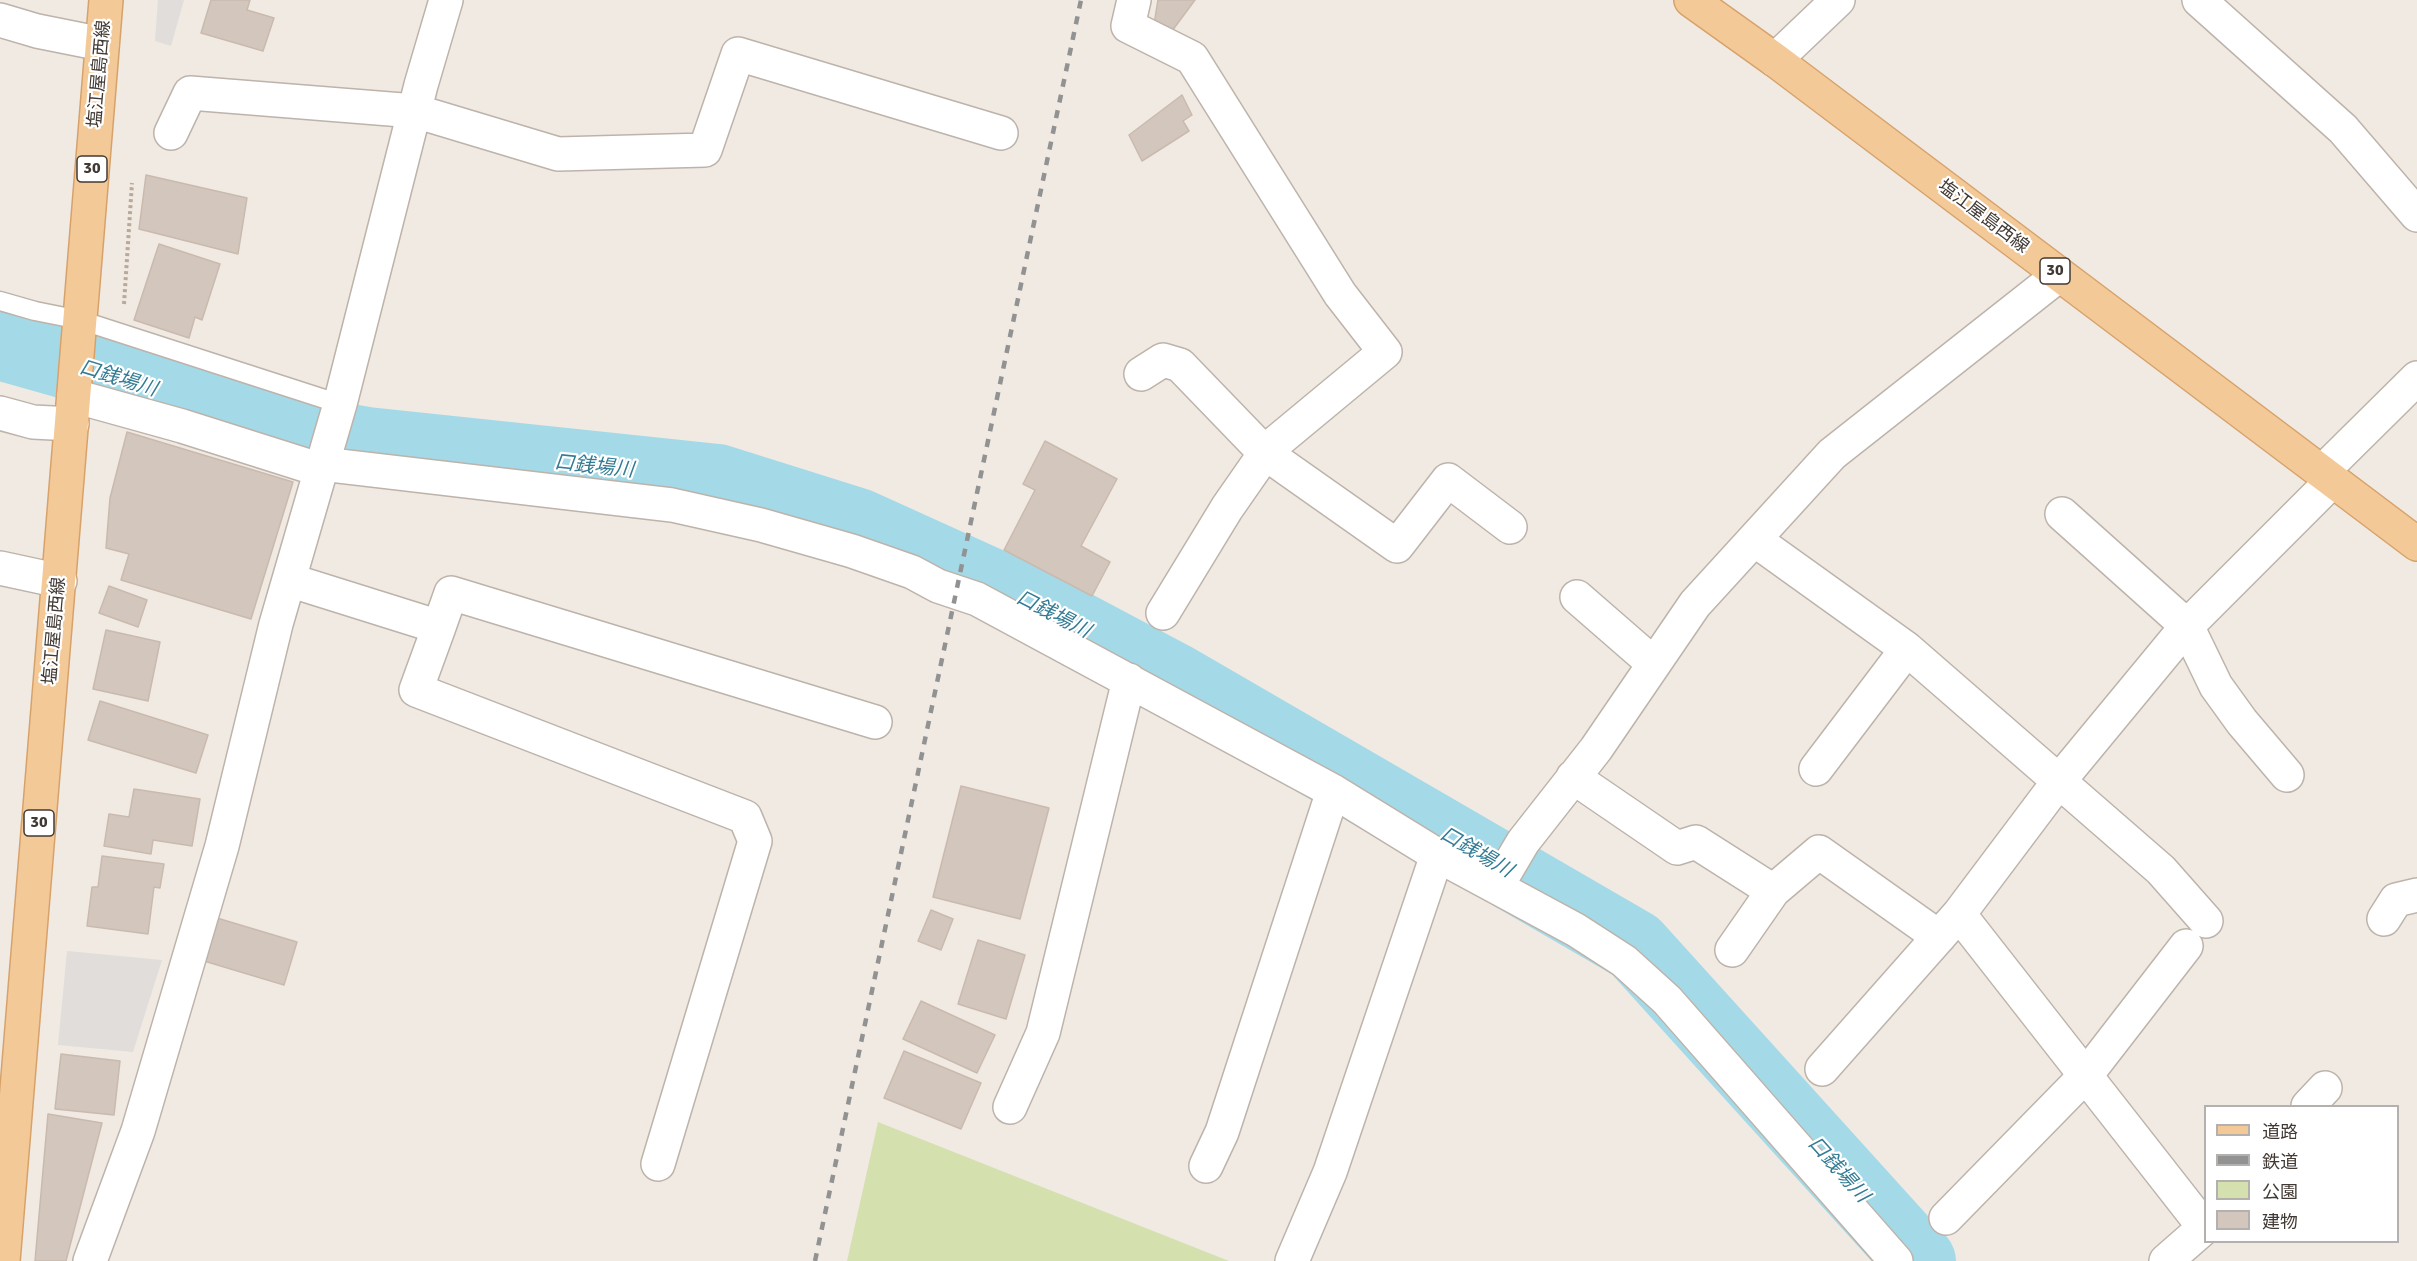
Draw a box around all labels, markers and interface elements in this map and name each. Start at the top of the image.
street label: 塩江屋島西線 [85,19,115,129]
road number: 30 [77,156,107,182]
street label: 塩江屋島西線 [1933,176,2033,258]
road number: 30 [2040,258,2070,284]
water label: 口銭場川 [76,356,160,402]
water label: 口銭場川 [553,451,635,483]
street label: 塩江屋島西線 [40,576,70,686]
water label: 口銭場川 [1012,586,1094,644]
road number: 30 [24,810,54,836]
water label: 口銭場川 [1435,823,1517,883]
legend [2204,1105,2399,1243]
text: 道路 [2262,1121,2298,1143]
water label: 口銭場川 [1802,1132,1874,1208]
text: 鉄道 [2262,1151,2298,1173]
text: 公園 [2262,1181,2298,1203]
text: 建物 [2262,1211,2298,1233]

